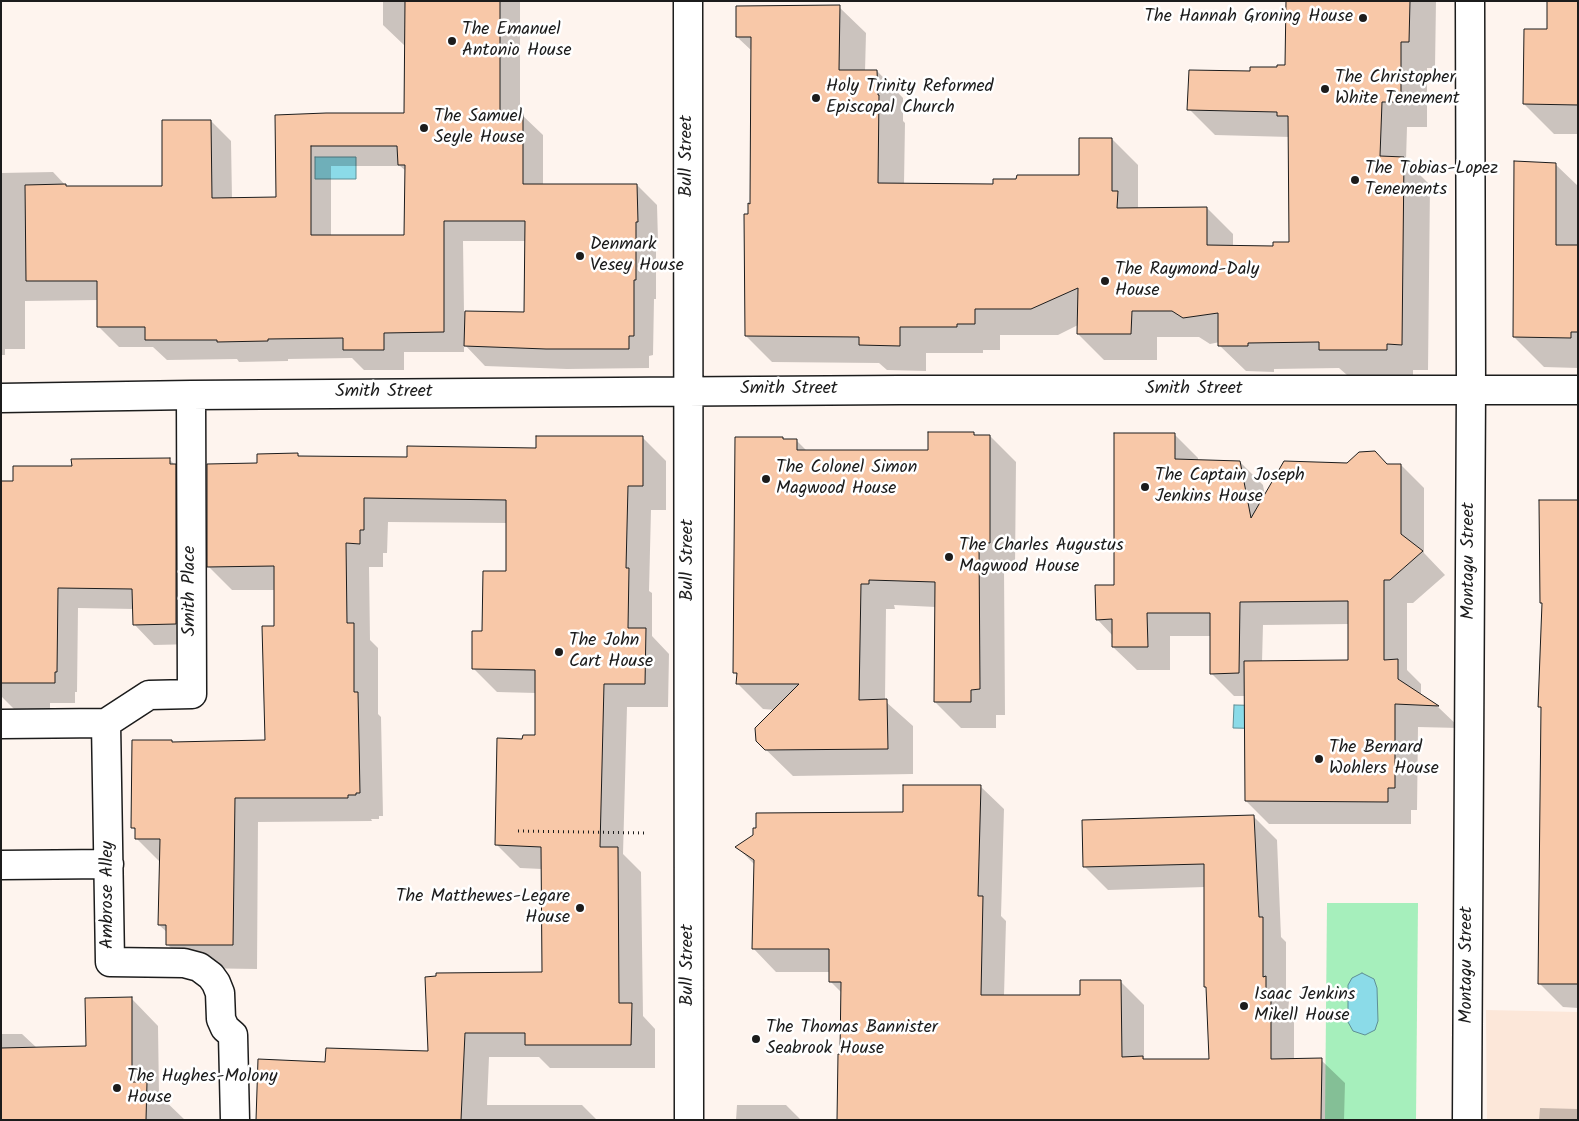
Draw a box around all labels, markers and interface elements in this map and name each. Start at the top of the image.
place label: The Hannah Groning House [1144,7,1353,29]
marker: The Hannah Groning House [1357,12,1369,24]
place label: The Emanuel Antonio House [462,20,572,62]
marker: The Emanuel Antonio House [446,35,458,47]
place label: The Christopher White Tenement [1335,68,1460,110]
place label: Holy Trinity Reformed Episcopal Church [826,77,994,120]
marker: The Christopher White Tenement [1319,83,1331,95]
marker: Holy Trinity Reformed Episcopal Church [810,92,822,104]
place label: The Samuel Seyle House [434,107,524,150]
street label: Bull Street [677,115,699,197]
marker: The Samuel Seyle House [418,122,430,134]
place label: The Tobias-Lopez Tenements [1365,159,1498,202]
marker: The Tobias-Lopez Tenements [1349,174,1361,186]
place label: Denmark Vesey House [590,235,684,278]
marker: Denmark Vesey House [574,250,586,262]
place label: The Raymond-Daly House [1115,260,1259,302]
marker: The Raymond-Daly House [1099,275,1111,287]
street label: Smith Street [740,379,838,401]
street label: Smith Street [1145,379,1243,401]
street label: Smith Street [335,382,433,404]
place label: The Colonel Simon Magwood House [776,458,917,500]
place label: The Captain Joseph Jenkins House [1155,466,1305,508]
marker: The Colonel Simon Magwood House [760,473,772,485]
marker: The Captain Joseph Jenkins House [1139,481,1151,493]
street label: Montagu Street [1459,502,1481,620]
street label: Bull Street [678,519,700,601]
place label: The Charles Augustus Magwood House [959,536,1124,578]
street label: Smith Place [180,546,202,636]
marker: The Charles Augustus Magwood House [943,551,955,563]
place label: The John Cart House [569,631,653,674]
marker: The John Cart House [553,646,565,658]
place label: The Bernard Wohlers House [1329,738,1439,781]
marker: The Bernard Wohlers House [1313,753,1325,765]
street label: Ambrose Alley [98,841,120,949]
place label: The Matthewes-Legare House [396,887,570,930]
marker: The Matthewes-Legare House [574,902,586,914]
street label: Montagu Street [1457,906,1479,1024]
street label: Bull Street [678,924,700,1006]
place label: Isaac Jenkins Mikell House [1254,985,1355,1028]
marker: Isaac Jenkins Mikell House [1238,1000,1250,1012]
place label: The Thomas Bannister Seabrook House [766,1018,938,1060]
marker: The Thomas Bannister Seabrook House [750,1033,762,1045]
place label: The Hughes-Molony House [127,1067,277,1110]
marker: The Hughes-Molony House [111,1082,123,1094]

